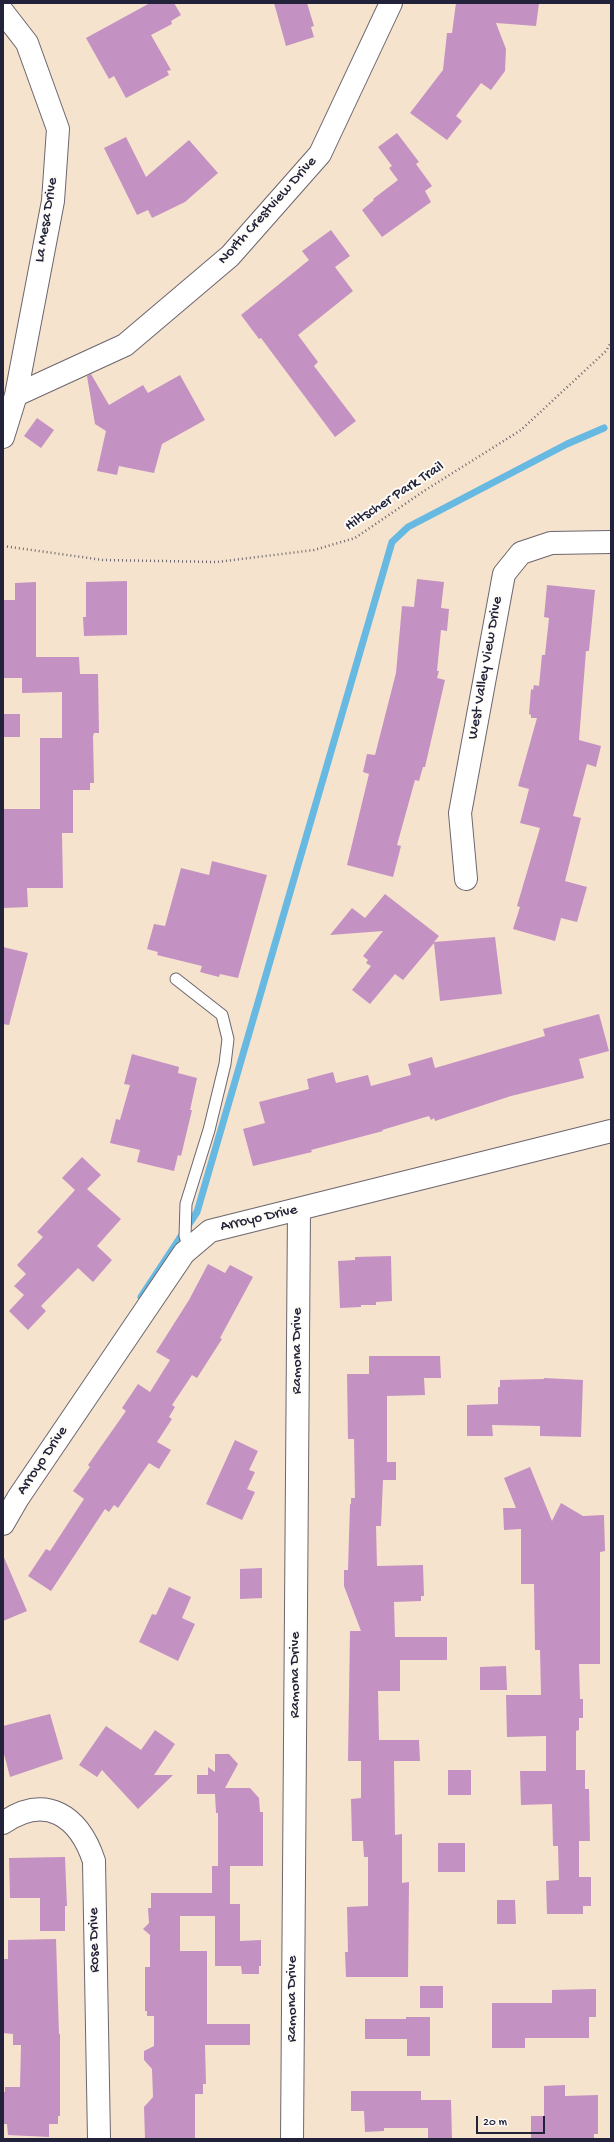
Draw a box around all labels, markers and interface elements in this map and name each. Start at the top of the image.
street label: North Crestview Drive [215,153,321,269]
street label: La Mesa Drive [31,176,63,264]
street label: Hiltscher Park Trail [342,458,448,536]
street label: West Valley View Drive [465,595,507,741]
street label: Arroyo Drive [219,1201,299,1237]
street label: Ramona Drive [289,1308,307,1394]
street label: Arroyo Drive [14,1423,72,1499]
street label: Ramona Drive [287,1632,305,1718]
street label: Rose Drive [85,1907,105,1973]
street label: Ramona Drive [284,1956,302,2042]
scale bar [478,2108,547,2134]
text: 20 m [483,2116,507,2130]

